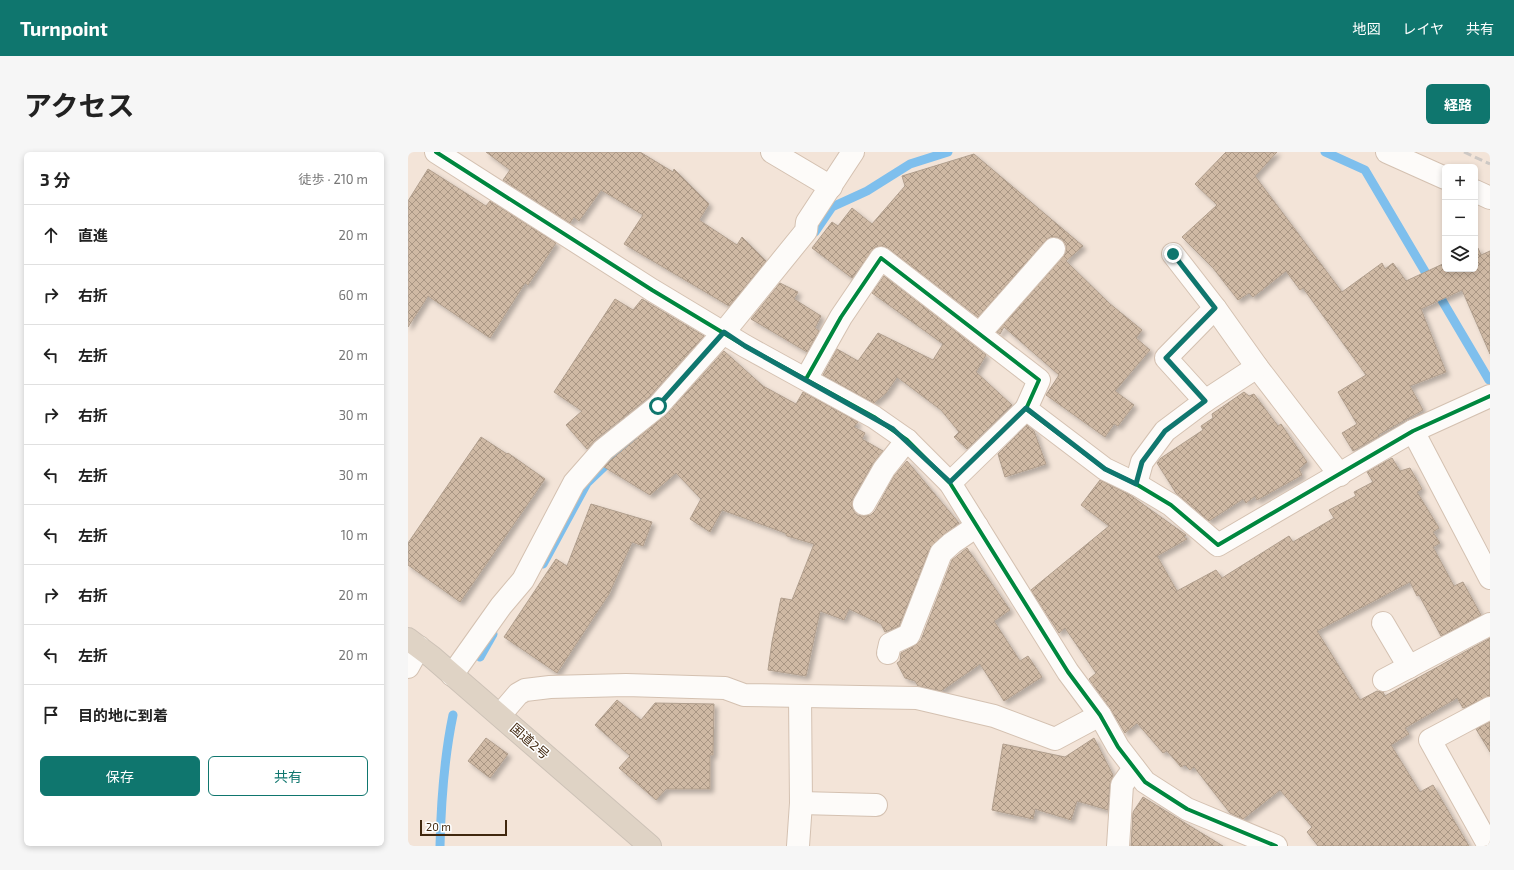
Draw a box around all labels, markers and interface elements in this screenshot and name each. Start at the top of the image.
text: Turnpoint [20,17,108,40]
text: 地図 [1352,20,1380,37]
text: レイヤ [1402,20,1444,37]
text: 共有 [1466,20,1494,37]
button: 経路 [1426,84,1490,124]
text: アクセス [24,88,135,122]
map controls [1442,164,1478,272]
button: + [1442,164,1478,200]
text: 3 分 [40,169,70,189]
text: 徒歩 · 210 m [299,171,368,187]
button: − [1442,200,1478,236]
icon: ahead [40,224,62,246]
text: 直進 [78,226,108,244]
text: 20 m [339,227,368,243]
button: layers [1442,236,1478,272]
route end [1164,245,1182,263]
icon: right [40,284,62,306]
text: 右折 [78,286,108,304]
text: 60 m [338,287,368,303]
icon: left [40,344,62,366]
text: 左折 [78,346,108,364]
text: 20 m [339,347,368,363]
route start [649,397,667,415]
icon: right [40,404,62,426]
text: 右折 [78,406,108,424]
text: 30 m [339,407,368,423]
icon: left [40,464,62,486]
text: 左折 [78,466,108,484]
text: 30 m [339,467,368,483]
icon: left [40,524,62,546]
text: 左折 [78,526,108,544]
text: 10 m [341,527,368,543]
icon: right [40,584,62,606]
text: 右折 [78,586,108,604]
text: 20 m [339,587,368,603]
icon: left [40,644,62,666]
text: 左折 [78,646,108,664]
text: 20 m [339,647,368,663]
icon: arrive [40,704,62,726]
text: 目的地に到着 [78,706,168,724]
street label: 国道2号 [507,720,553,762]
button: 保存 [40,756,200,796]
button: 共有 [208,756,368,796]
scale bar [420,818,507,837]
text: 20 m [426,820,451,833]

